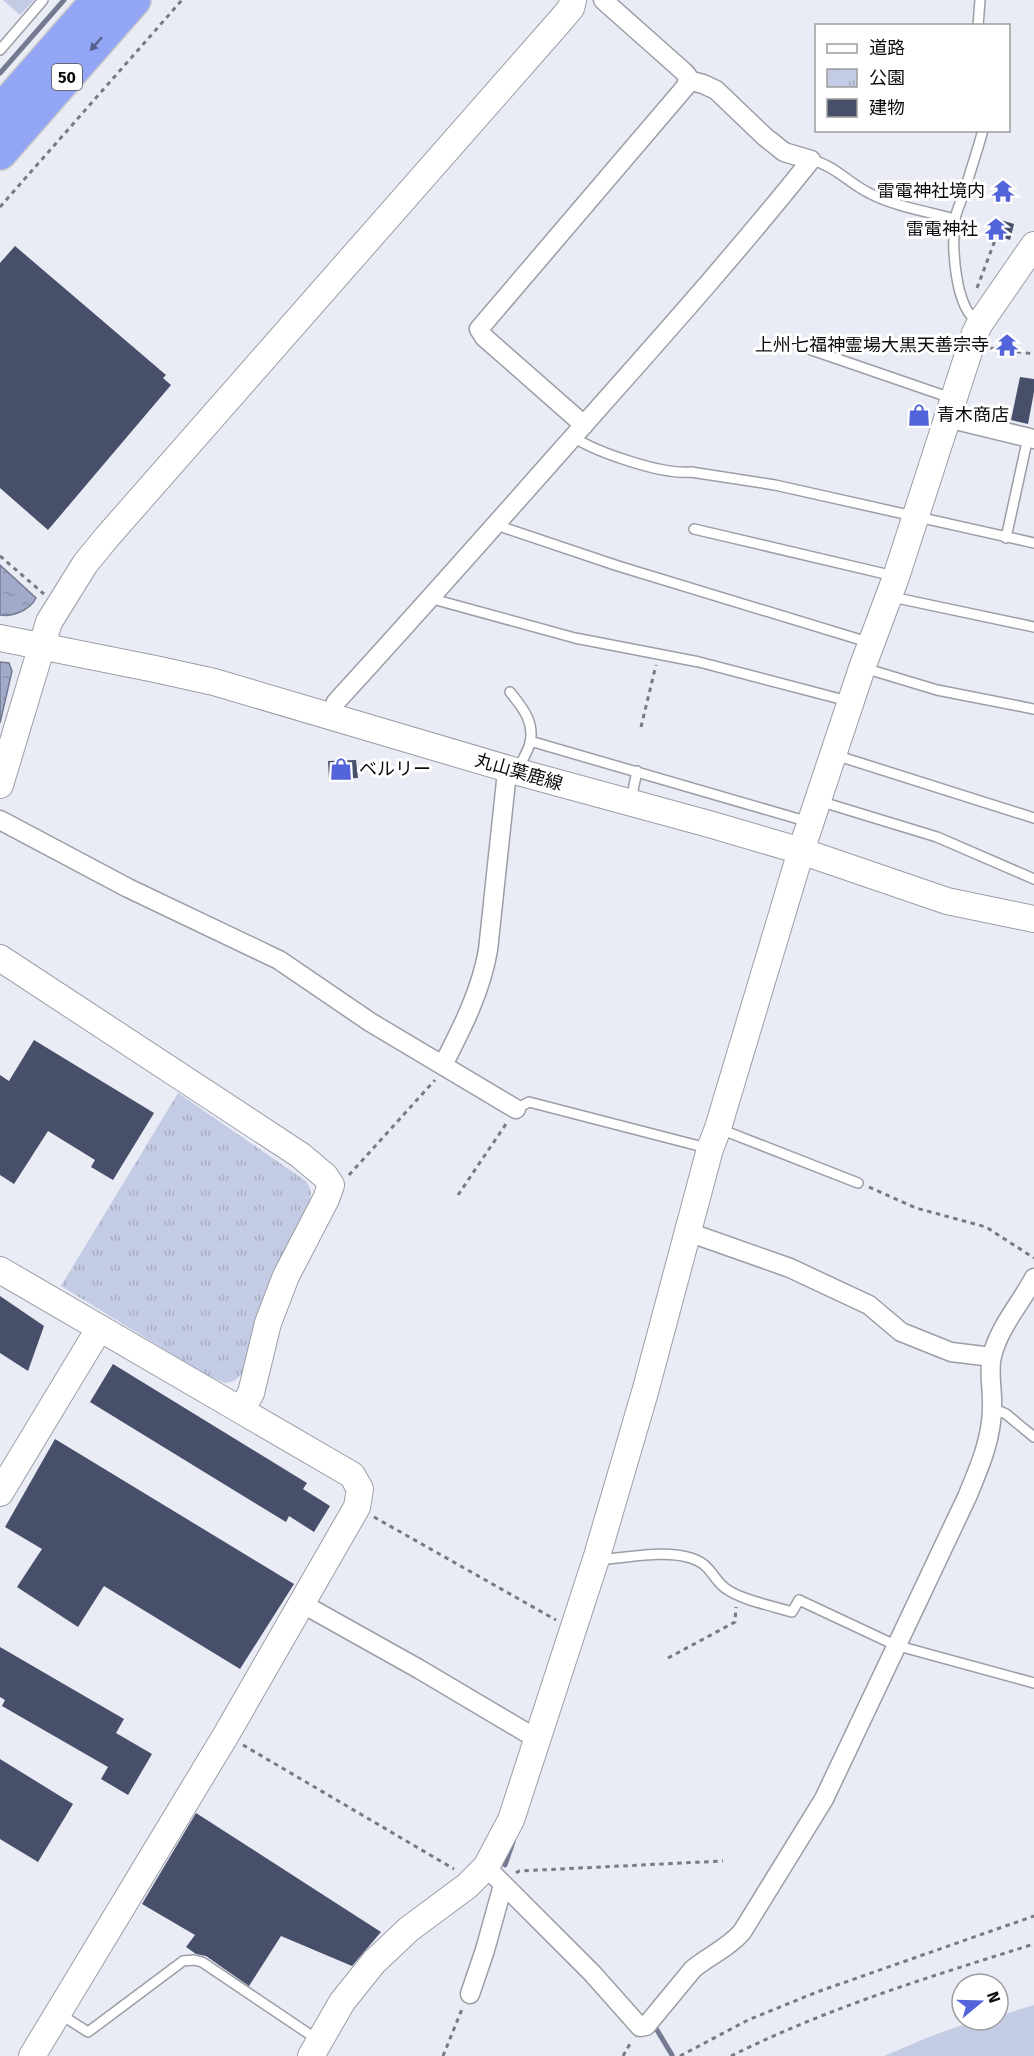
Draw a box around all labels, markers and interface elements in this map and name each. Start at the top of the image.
legend [815,24,1010,132]
one-way arrow [90,36,103,51]
text: 道路 [869,37,905,59]
road number: 50 [52,64,82,90]
text: 公園 [869,67,905,89]
text: 建物 [869,97,905,119]
temple icon: 雷電神社境内 [990,178,1016,204]
place label: 雷電神社境内 [877,180,985,202]
temple icon: 雷電神社 [983,216,1009,242]
place label: 雷電神社 [906,218,978,240]
temple icon: 上州七福神霊場大黒天善宗寺 [994,332,1020,358]
place label: 上州七福神霊場大黒天善宗寺 [755,334,989,356]
shop icon: 青木商店 [906,402,932,428]
place label: 青木商店 [937,404,1009,426]
street label: 丸山葉鹿線 [473,749,565,795]
shop icon: ベルリー [328,756,354,782]
place label: ベルリー [359,758,431,780]
north arrow [950,1972,1010,2032]
text: N [983,1989,1004,2005]

